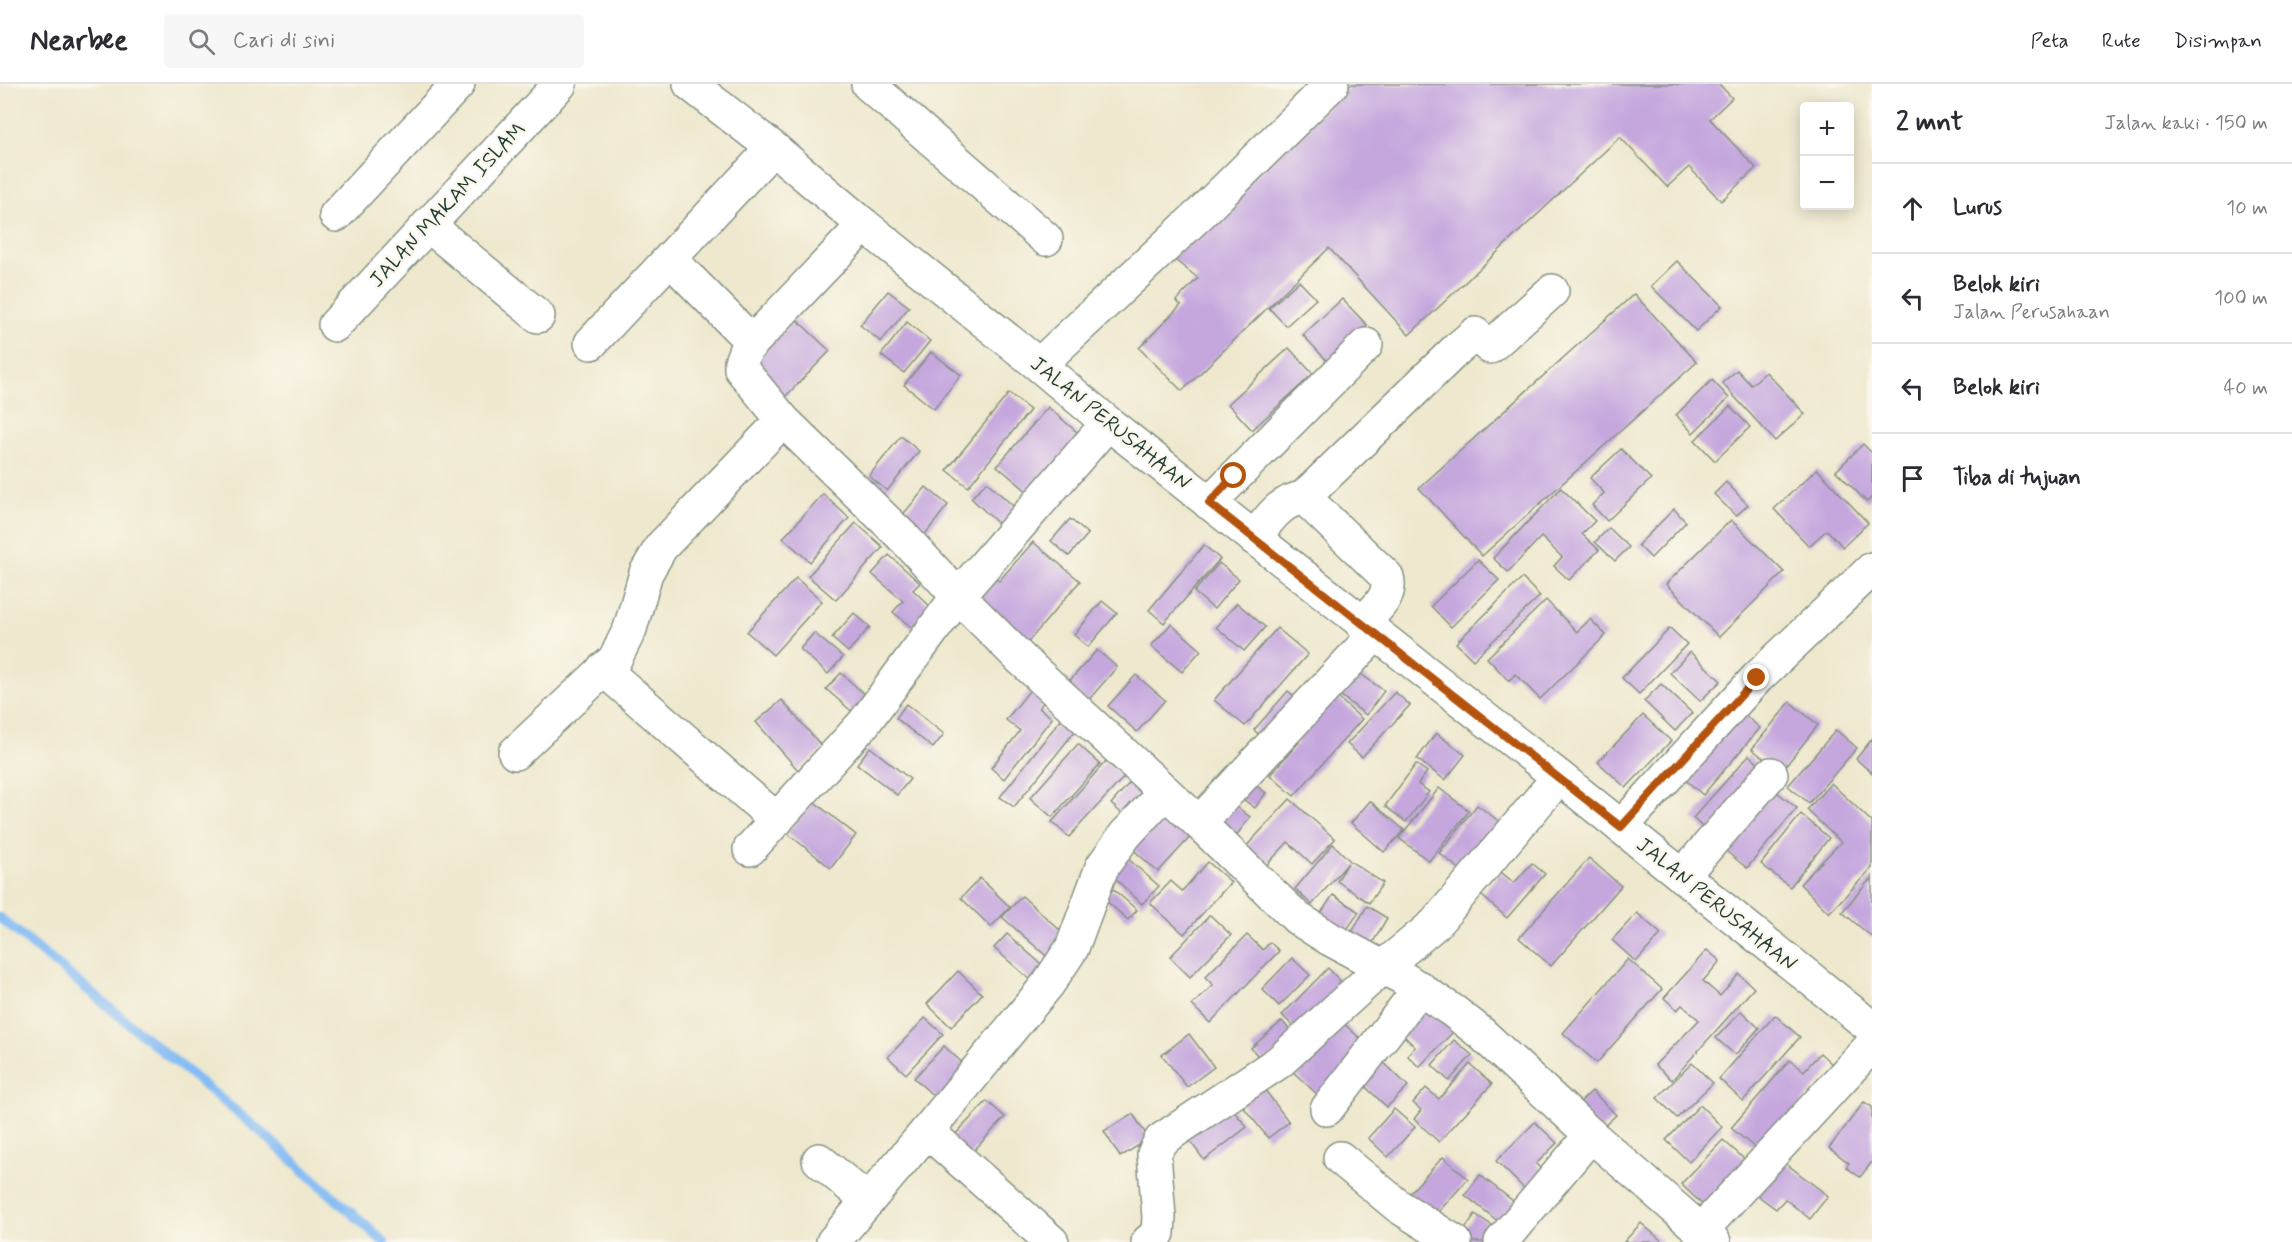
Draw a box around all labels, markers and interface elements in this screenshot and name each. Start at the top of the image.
search box [164,14,584,68]
text: Nearbee [30,23,128,60]
icon: search [185,25,218,58]
text: Cari di sini [233,27,335,55]
text: Peta [2031,27,2069,55]
text: Rute [2102,27,2141,55]
text: Disimpan [2174,27,2262,55]
map controls [1800,102,1854,210]
button: + [1800,102,1854,156]
text: 2 mnt [1896,106,1963,140]
text: Jalan kaki · 150 m [2104,110,2268,137]
street label: JALAN MAKAM ISLAM [363,116,532,294]
button: − [1800,156,1854,210]
icon: ahead [1896,192,1929,225]
text: Lurus [1953,194,2002,222]
text: 10 m [2226,195,2268,222]
text: Belok kiri [1953,271,2040,299]
icon: left [1896,282,1929,315]
text: 100 m [2214,285,2268,312]
text: Jalan Perusahaan [1953,299,2110,326]
street label: JALAN PERUSAHAAN [1024,350,1197,497]
icon: left [1896,372,1929,405]
text: Belok kiri [1953,374,2040,402]
text: 40 m [2224,375,2268,402]
route start [1220,462,1246,488]
icon: arrive [1896,462,1929,495]
text: Tiba di tujuan [1953,464,2081,492]
route end [1743,664,1769,690]
street label: JALAN PERUSAHAAN [1630,831,1803,978]

